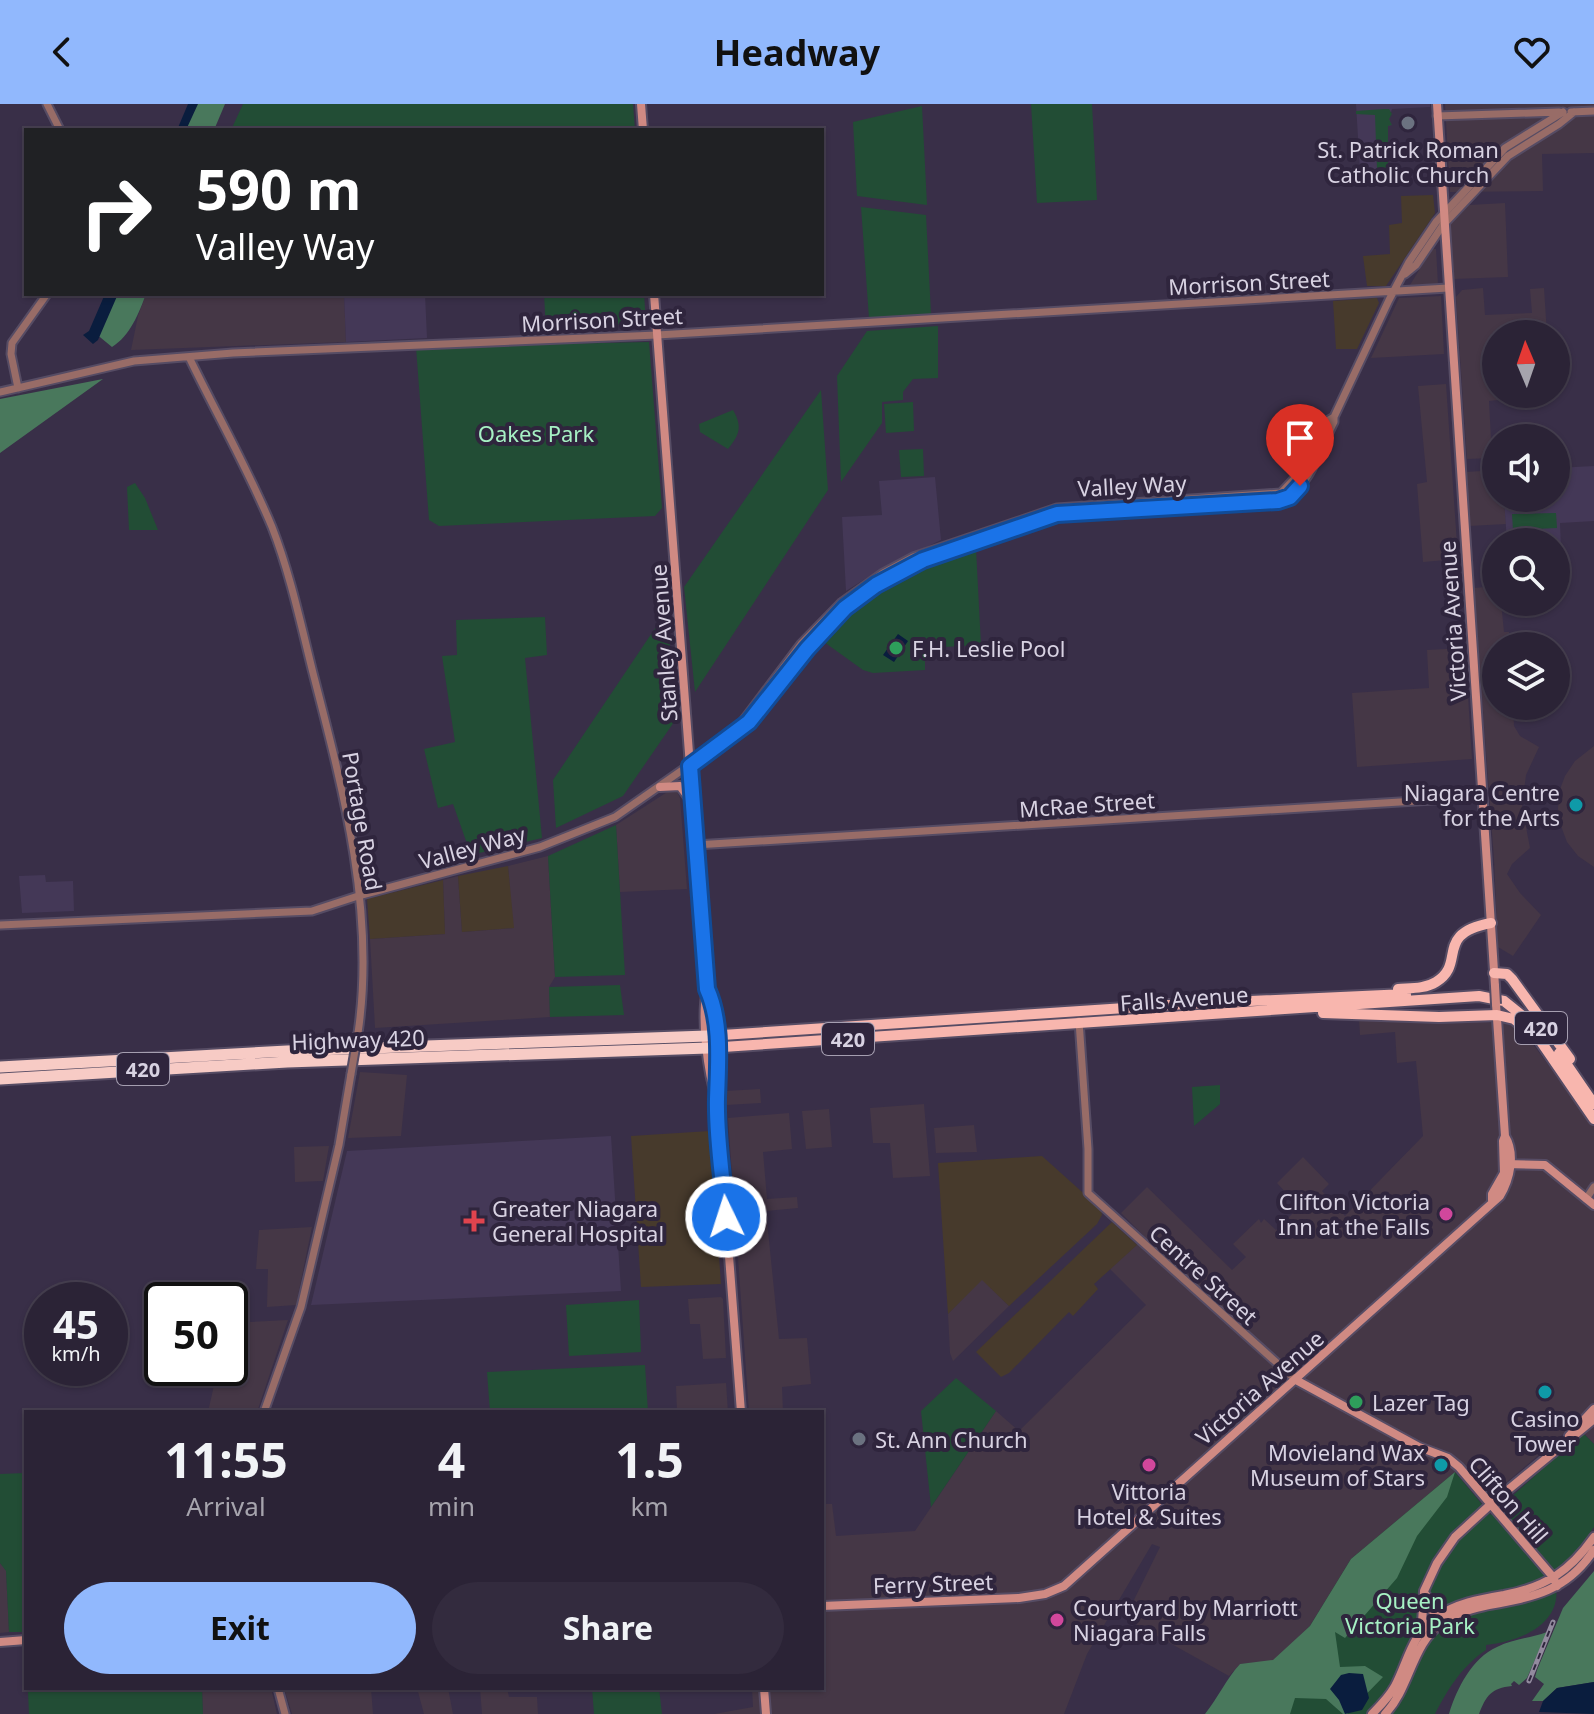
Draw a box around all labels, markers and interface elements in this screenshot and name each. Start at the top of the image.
text: Headway [714,28,880,77]
icon: back [40,30,84,74]
icon: heart [1510,30,1554,74]
marker: St. Patrick Roman Catholic Church [1399,114,1417,132]
place label: St. Patrick Roman Catholic Church [1317,134,1499,189]
text: 590 m [196,150,361,226]
icon: right [64,160,168,264]
text: Valley Way [196,222,374,271]
street label: Morrison Street [1167,263,1331,301]
street label: Morrison Street [520,300,684,338]
north arrow [1482,320,1570,408]
map controls [1482,320,1570,720]
pin [1266,404,1334,486]
icon: arrive [1278,416,1322,460]
park label: Oakes Park [478,418,594,448]
button: sound [1482,424,1570,512]
street label: Valley Way [1077,467,1188,503]
button: search [1482,528,1570,616]
street label: Victoria Avenue [1431,540,1473,702]
street label: Stanley Avenue [643,563,683,723]
button: layers [1482,632,1570,720]
place label: F.H. Leslie Pool [912,633,1065,663]
marker: F.H. Leslie Pool [887,639,905,657]
street label: Portage Road [336,749,390,893]
place label: Niagara Centre for the Arts [1404,777,1560,832]
street label: McRae Street [1018,784,1156,824]
marker: Niagara Centre for the Arts [1567,796,1585,814]
street label: Valley Way [415,818,529,876]
street label: Falls Avenue [1119,979,1249,1017]
road number: 420 [1515,1012,1567,1044]
street label: Highway 420 [291,1022,425,1056]
road number: 420 [822,1023,874,1055]
road number: 420 [117,1053,169,1085]
position arrow [684,1175,768,1259]
place label: Clifton Victoria Inn at the Falls [1278,1186,1430,1241]
place label: Greater Niagara General Hospital [492,1193,664,1248]
marker: Clifton Victoria Inn at the Falls [1437,1205,1455,1223]
marker: Greater Niagara General Hospital [463,1210,485,1232]
street label: Centre Street [1143,1217,1265,1331]
speed limit sign: 50 [144,1282,248,1386]
text: 45 [53,1296,99,1351]
street label: Victoria Avenue [1188,1323,1330,1451]
text: km/h [51,1340,101,1367]
marker: Casino Tower [1536,1383,1554,1401]
place label: Lazer Tag [1372,1387,1470,1417]
marker: Lazer Tag [1347,1393,1365,1411]
place label: Casino Tower [1510,1403,1580,1458]
place label: St. Ann Church [875,1424,1028,1454]
text: 11:55 [164,1427,288,1492]
text: 4 [438,1427,465,1492]
text: 1.5 [615,1427,684,1492]
marker: St. Ann Church [850,1430,868,1448]
place label: Movieland Wax Museum of Stars [1250,1437,1425,1492]
street label: Clifton Hill [1463,1449,1555,1549]
marker: Vittoria Hotel & Suites [1140,1456,1158,1474]
marker: Movieland Wax Museum of Stars [1432,1456,1450,1474]
place label: Vittoria Hotel & Suites [1076,1476,1222,1531]
text: Arrival [186,1488,266,1524]
text: min [428,1488,475,1524]
text: km [630,1488,669,1524]
street label: Ferry Street [872,1566,994,1600]
button: Exit [64,1582,416,1674]
button: Share [432,1582,784,1674]
park label: Queen Victoria Park [1345,1585,1475,1640]
place label: Courtyard by Marriott Niagara Falls [1073,1592,1298,1647]
marker: Courtyard by Marriott Niagara Falls [1048,1611,1066,1629]

